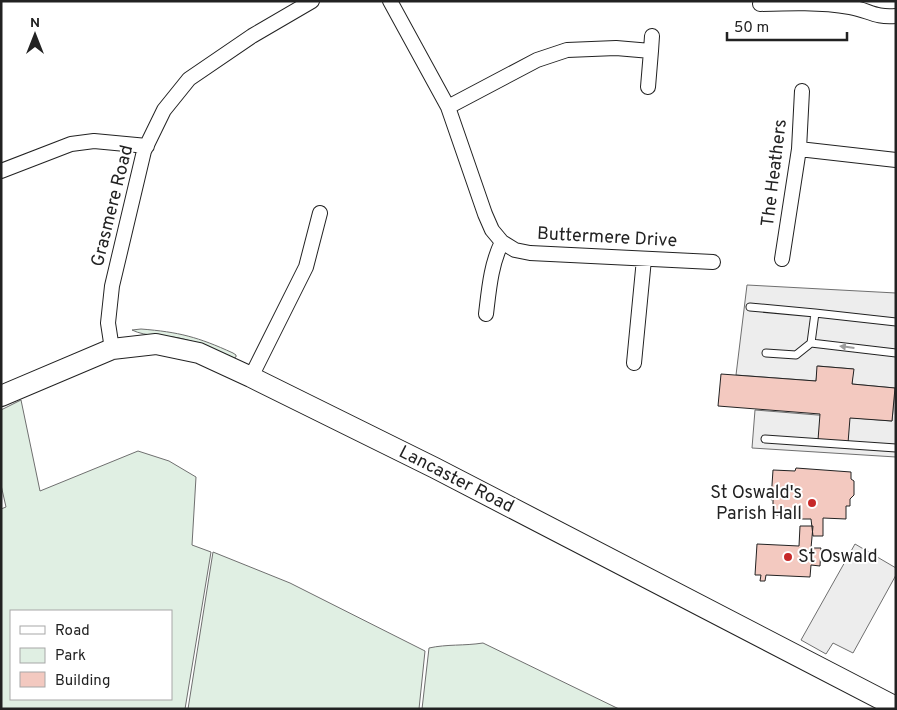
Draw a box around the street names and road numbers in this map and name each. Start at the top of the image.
street label: The Heathers [757,118,793,228]
street label: Grasmere Road [87,143,139,269]
street label: Buttermere Drive [536,223,678,253]
street label: Lancaster Road [395,441,517,519]

